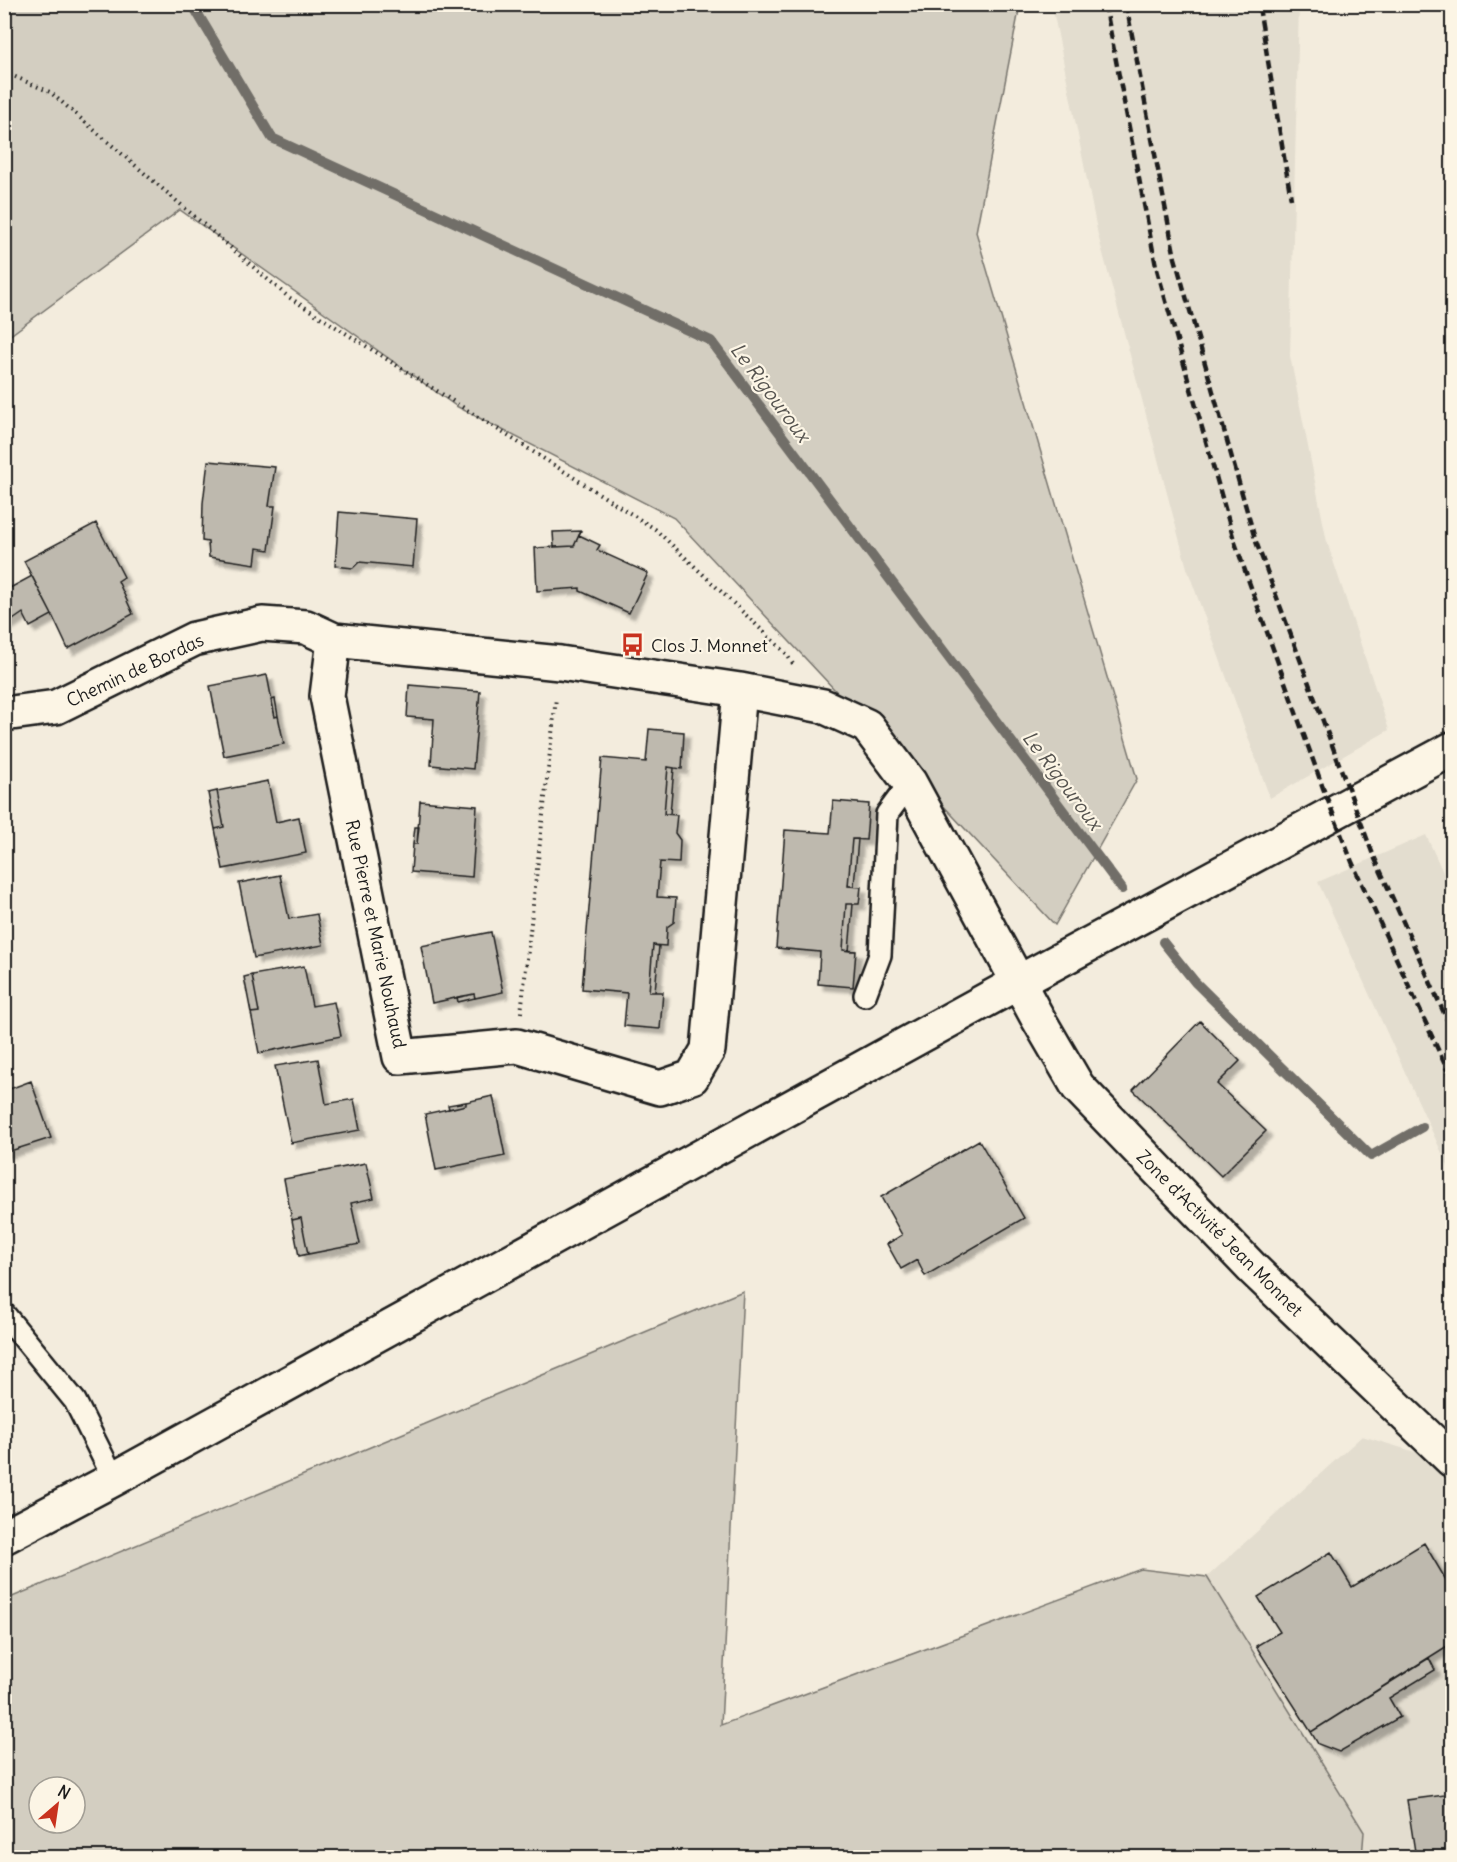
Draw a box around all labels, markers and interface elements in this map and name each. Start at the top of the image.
water label: Le Rigouroux [726,337,817,447]
street label: Chemin de Bordas [63,628,207,712]
bus stop icon: Clos J. Monnet [620,632,646,658]
place label: Clos J. Monnet [651,634,768,657]
water label: Le Rigouroux [1018,725,1109,835]
street label: Rue Pierre et Marie Nouhaud [341,818,412,1051]
street label: Zone d'Activité Jean Monnet [1132,1145,1308,1321]
north arrow [27,1775,87,1835]
text: N [55,1780,74,1803]

